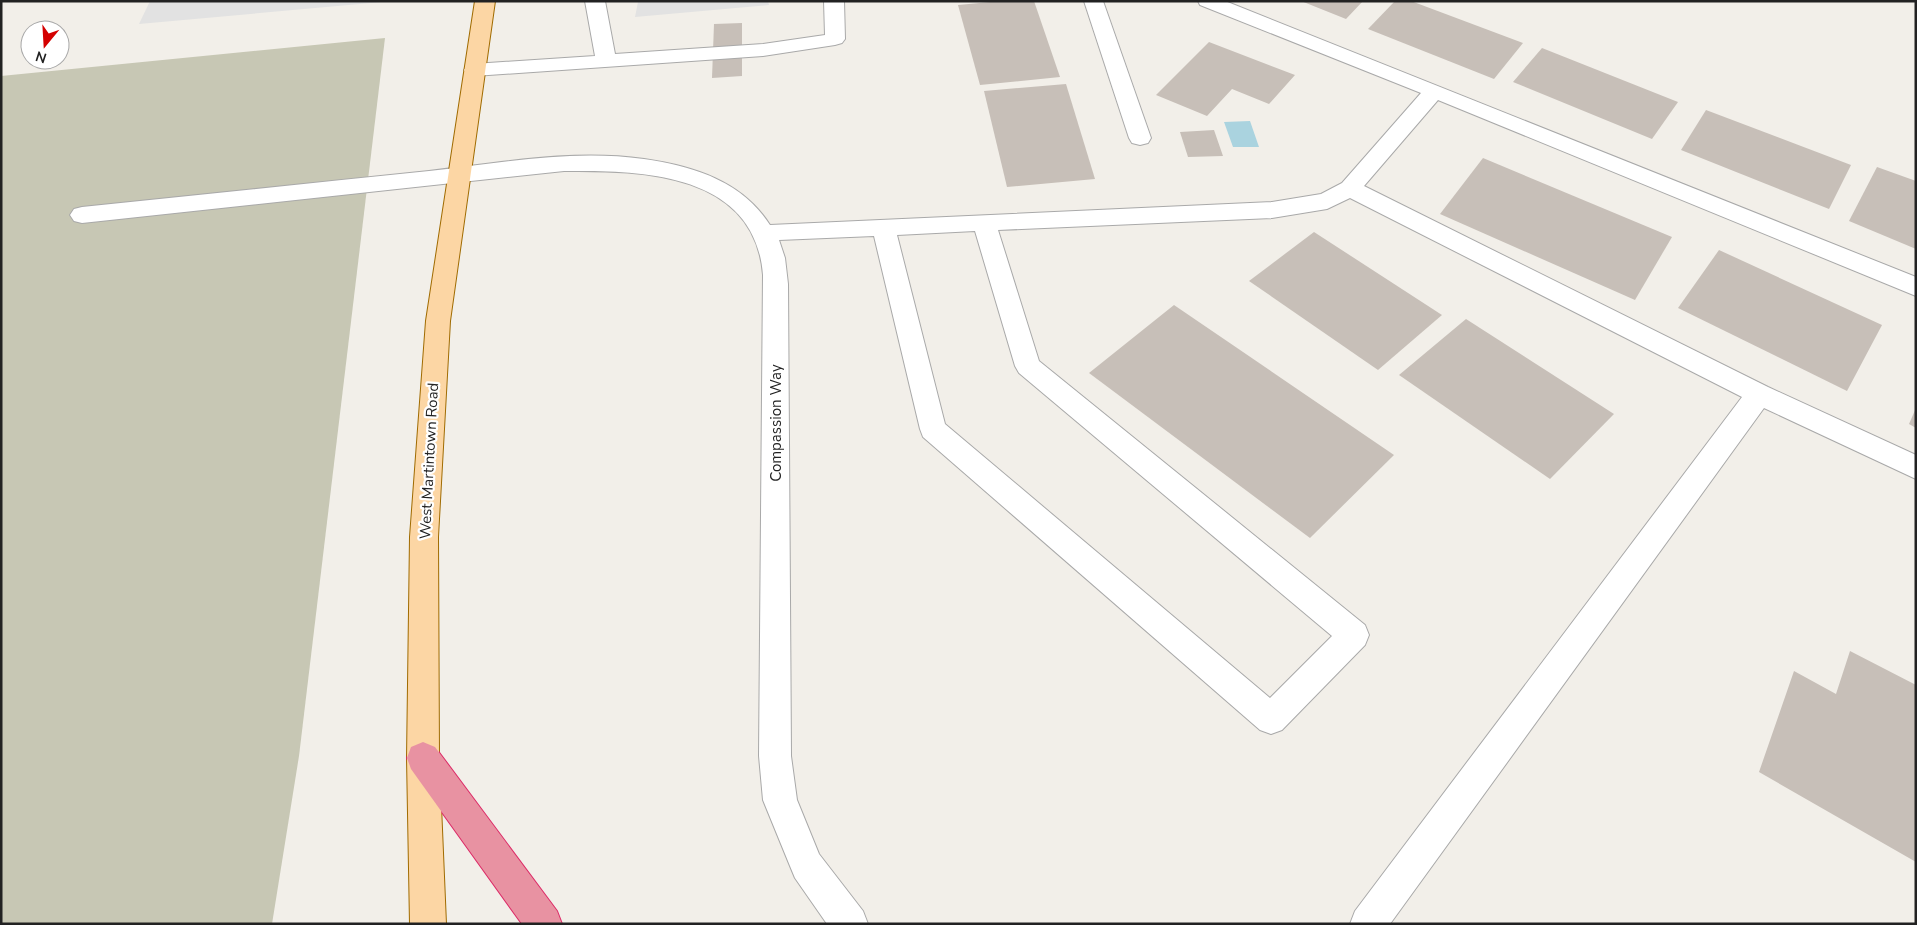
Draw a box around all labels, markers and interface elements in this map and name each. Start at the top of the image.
north arrow [20,20,70,70]
text: N [33,46,49,68]
street label: Compassion Way [766,364,786,482]
street label: West Martintown Road [415,382,443,540]

